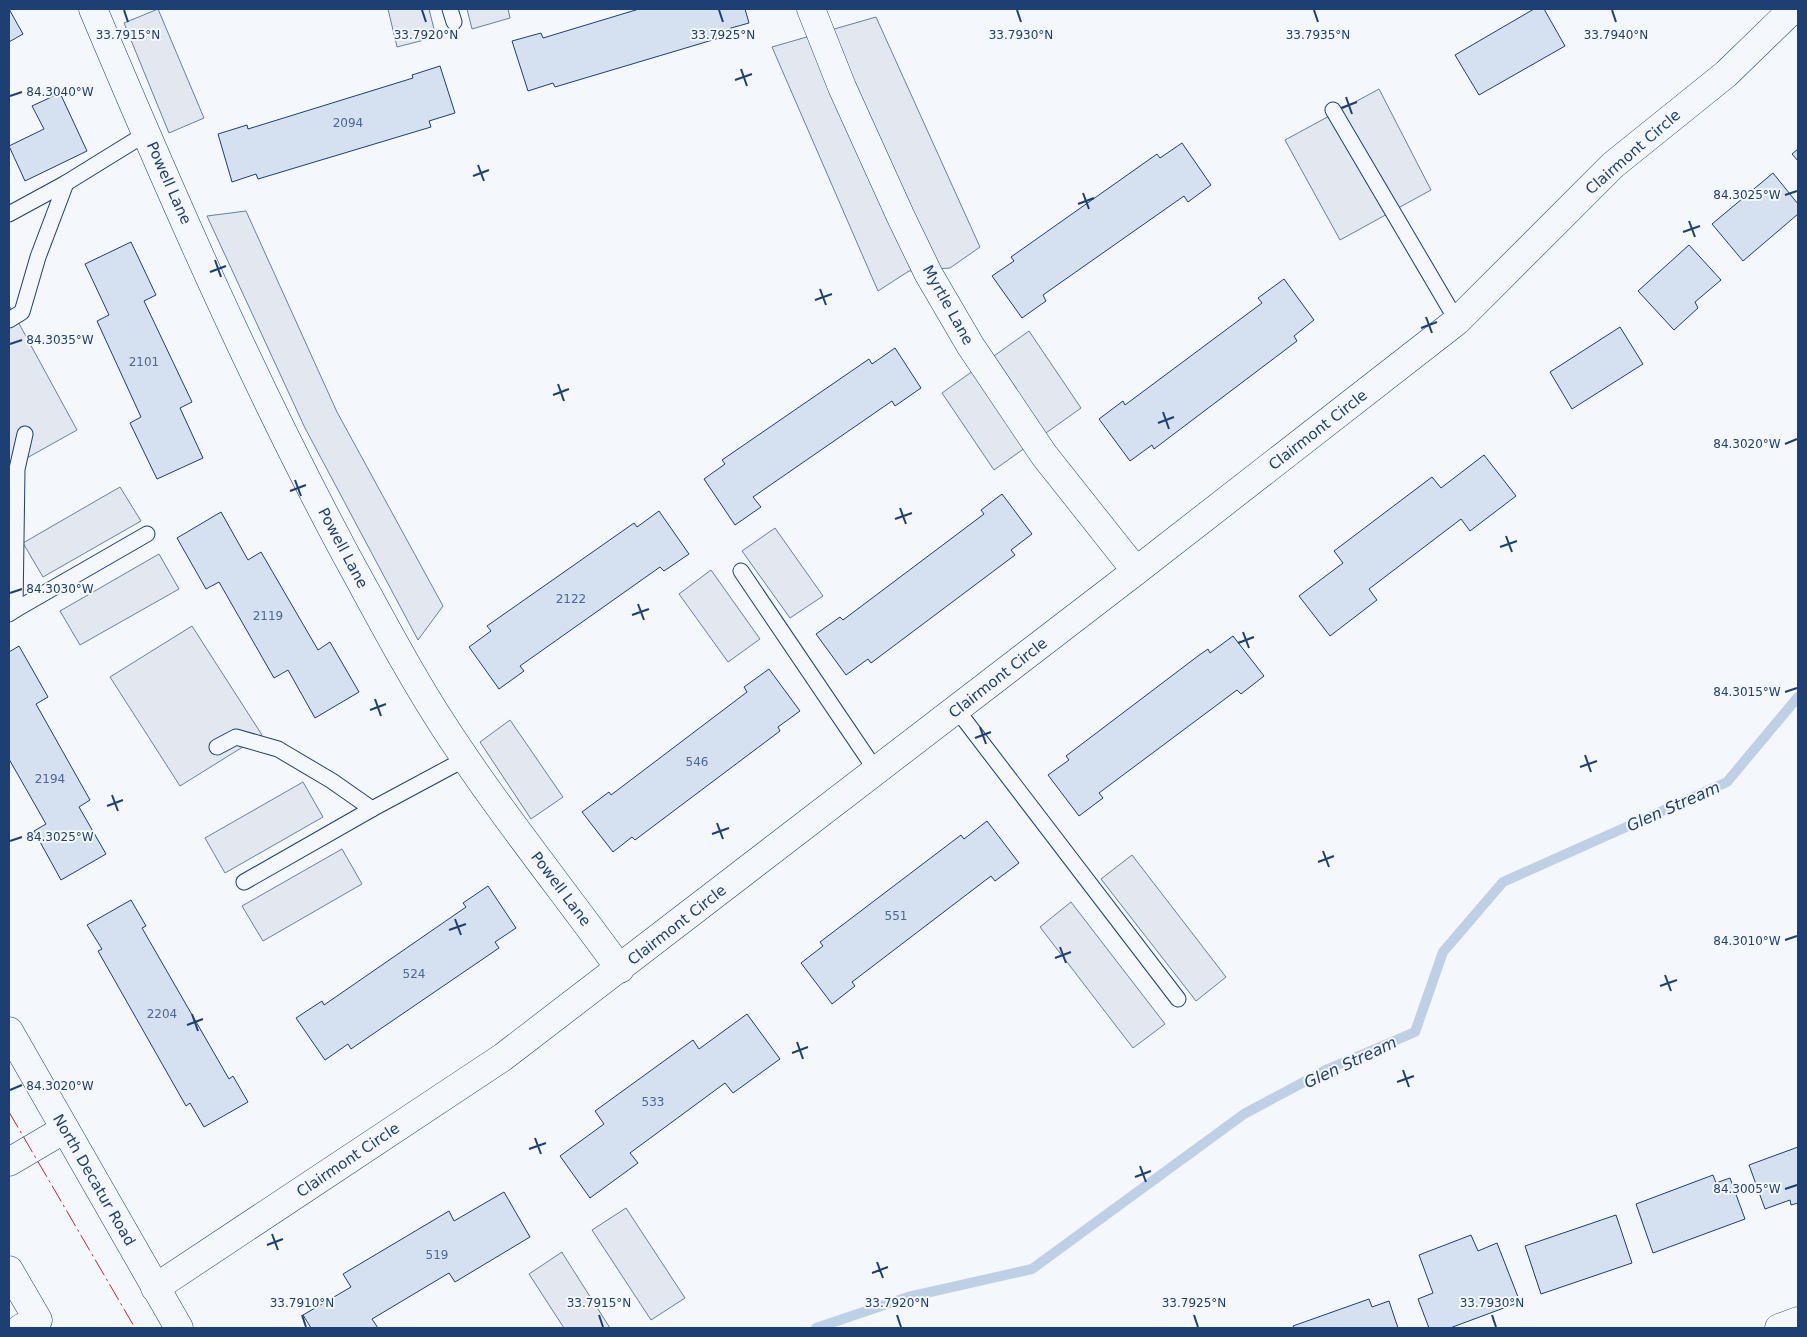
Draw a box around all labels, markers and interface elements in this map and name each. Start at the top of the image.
text: 33.7915°N [96,28,160,42]
text: 33.7920°N [394,28,458,42]
text: 33.7925°N [691,28,755,42]
text: 33.7930°N [989,28,1053,42]
text: 33.7935°N [1286,28,1350,42]
text: 33.7940°N [1584,28,1648,42]
text: 84.3040°W [26,85,94,99]
street label: Clairmont Circle [1582,106,1684,198]
house number: 2094 [333,116,363,130]
street label: Powell Lane [143,139,195,227]
text: 84.3025°W [1713,188,1781,202]
street label: Myrtle Lane [919,262,977,348]
text: 84.3035°W [26,333,94,347]
house number: 2101 [129,355,159,369]
street label: Clairmont Circle [1265,386,1371,474]
text: 84.3020°W [1713,437,1781,451]
street label: Powell Lane [314,505,372,591]
text: 84.3030°W [26,582,94,596]
house number: 2122 [556,592,586,606]
house number: 2119 [253,609,283,623]
street label: Clairmont Circle [945,634,1051,722]
text: 84.3015°W [1713,685,1781,699]
house number: 546 [686,755,708,769]
house number: 2194 [35,772,65,786]
water label: Glen Stream [1624,777,1723,836]
text: 84.3025°W [26,830,94,844]
street label: Powell Lane [527,848,595,930]
street label: Clairmont Circle [624,881,730,969]
house number: 551 [885,909,907,923]
text: 84.3010°W [1713,934,1781,948]
house number: 524 [403,967,425,981]
house number: 2204 [147,1007,177,1021]
water label: Glen Stream [1301,1033,1400,1092]
text: 84.3020°W [26,1079,94,1093]
house number: 533 [642,1095,664,1109]
street label: North Decatur Road [49,1111,139,1249]
street label: Clairmont Circle [293,1119,403,1201]
text: 84.3005°W [1713,1182,1781,1196]
house number: 519 [426,1248,448,1262]
text: 33.7910°N [270,1296,334,1310]
text: 33.7915°N [567,1296,631,1310]
text: 33.7920°N [865,1296,929,1310]
text: 33.7925°N [1162,1296,1226,1310]
text: 33.7930°N [1460,1296,1524,1310]

